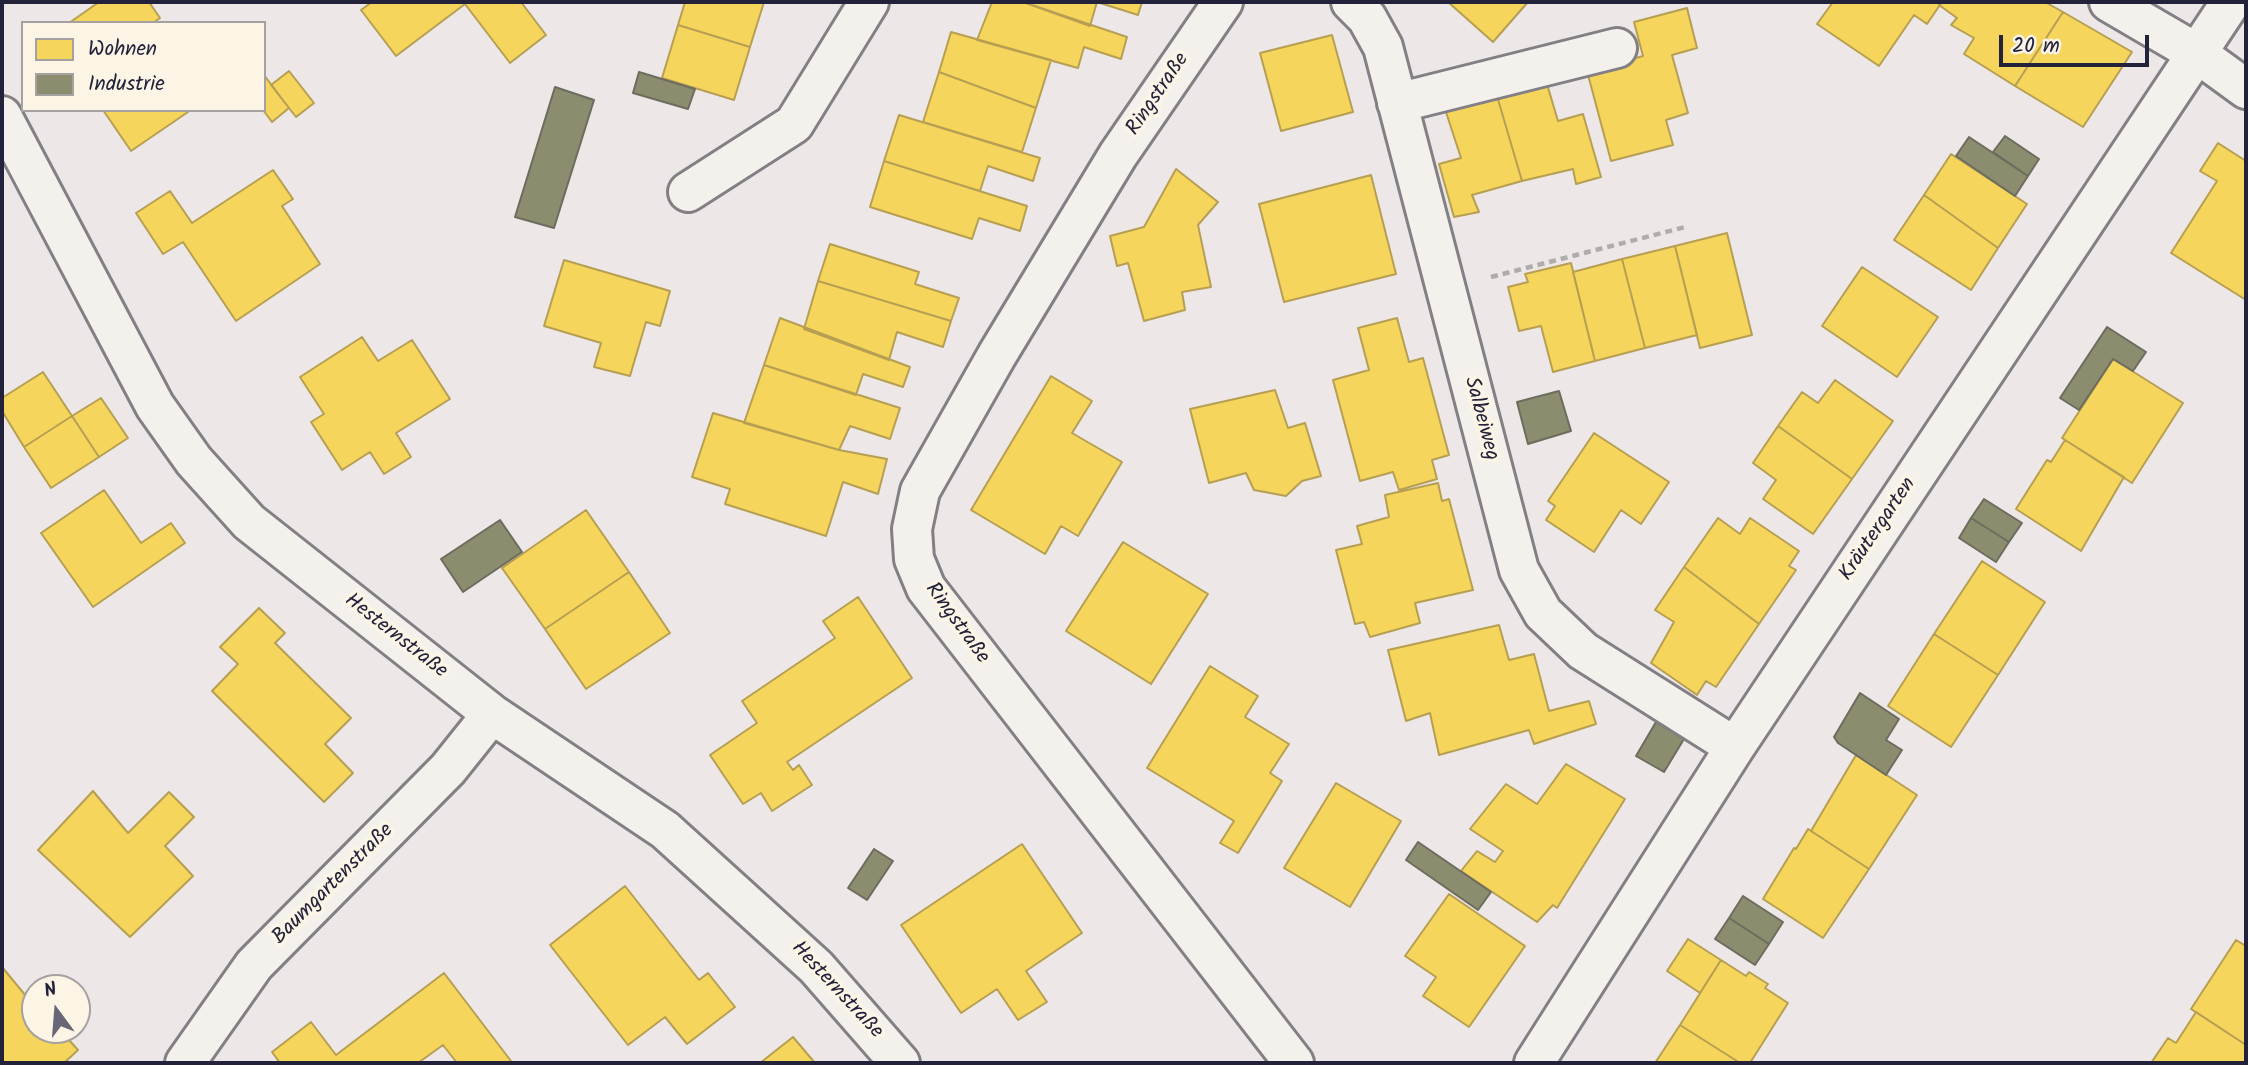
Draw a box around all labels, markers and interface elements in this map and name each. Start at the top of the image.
legend [21,21,266,112]
scale bar [2003,21,2154,65]
text: 20 m [2012,30,2060,63]
text: Wohnen [88,33,157,66]
street label: Ringstraße [1122,49,1196,141]
text: Industrie [88,68,165,101]
street label: Salbeiweg [1457,375,1503,463]
street label: Kräutergarten [1835,473,1923,587]
street label: Ringstraße [918,579,994,669]
street label: Hesternstraße [338,589,452,685]
street label: Baumgartenstraße [268,819,400,951]
street label: Hesternstraße [785,937,887,1045]
north arrow [21,974,91,1044]
text: N [41,975,61,1007]

